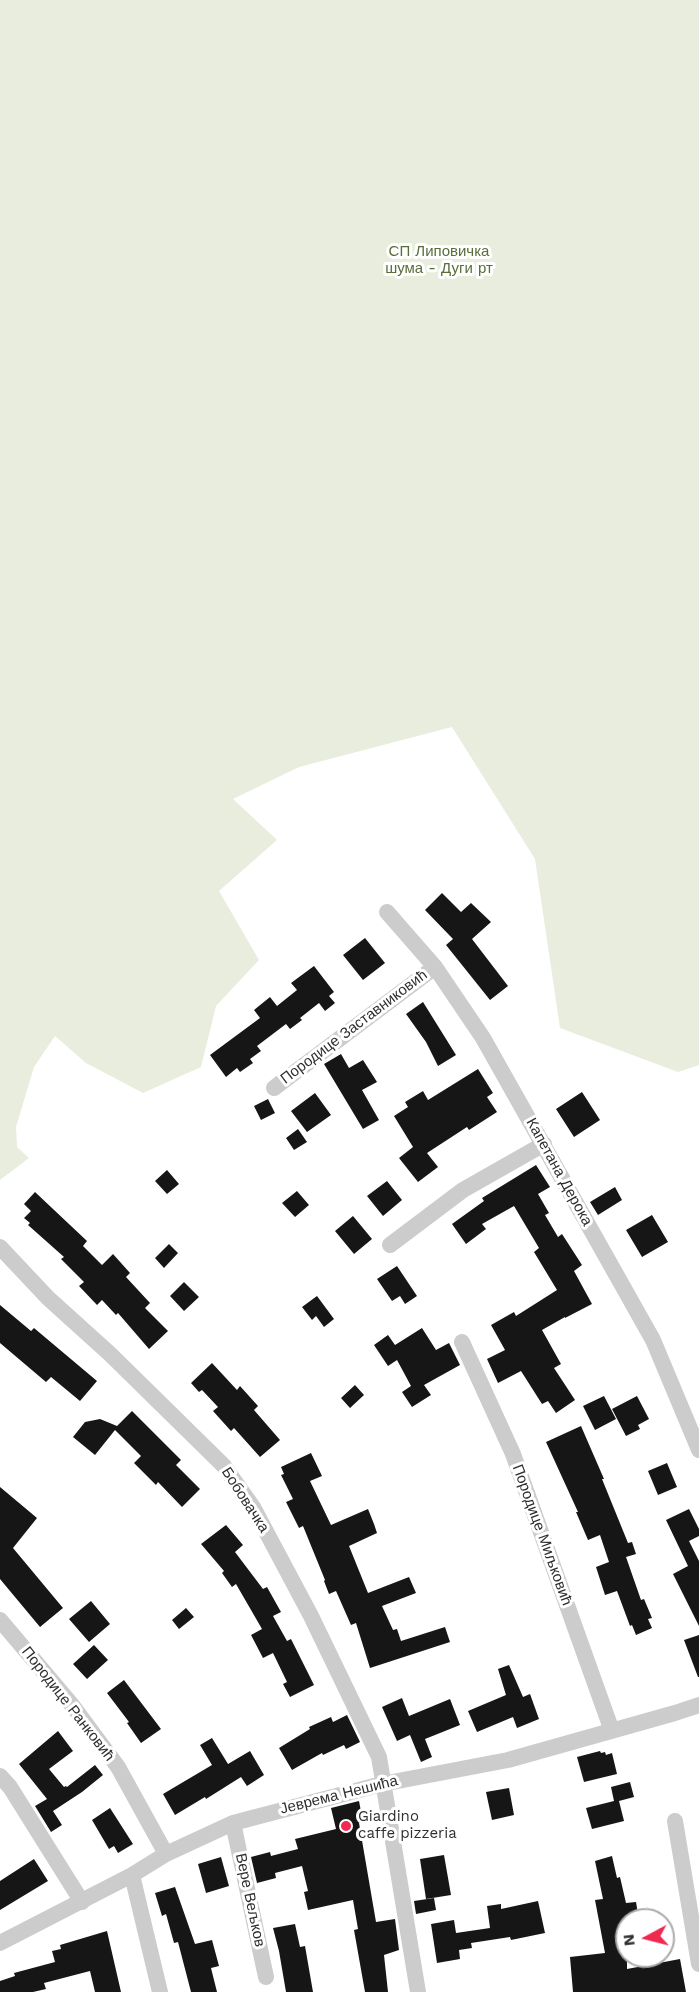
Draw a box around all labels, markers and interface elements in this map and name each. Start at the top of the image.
park label: СП Липовичка шума - Дуги рт [385,243,493,278]
street label: Породице Заставниковић [277,966,431,1088]
street label: Капетана Дерока [522,1115,596,1229]
street label: Породице Миљковић [508,1462,576,1608]
street label: Бобовачка [217,1464,273,1536]
street label: Породице Ранковић [18,1643,118,1765]
street label: Јеврема Нешића [278,1772,400,1818]
place label: Giardino caffe pizzeria [358,1808,457,1843]
marker: Giardino caffe pizzeria [339,1819,353,1833]
street label: Вере Вељков [231,1852,269,1948]
north arrow [615,1908,675,1968]
text: N [618,1933,639,1947]

